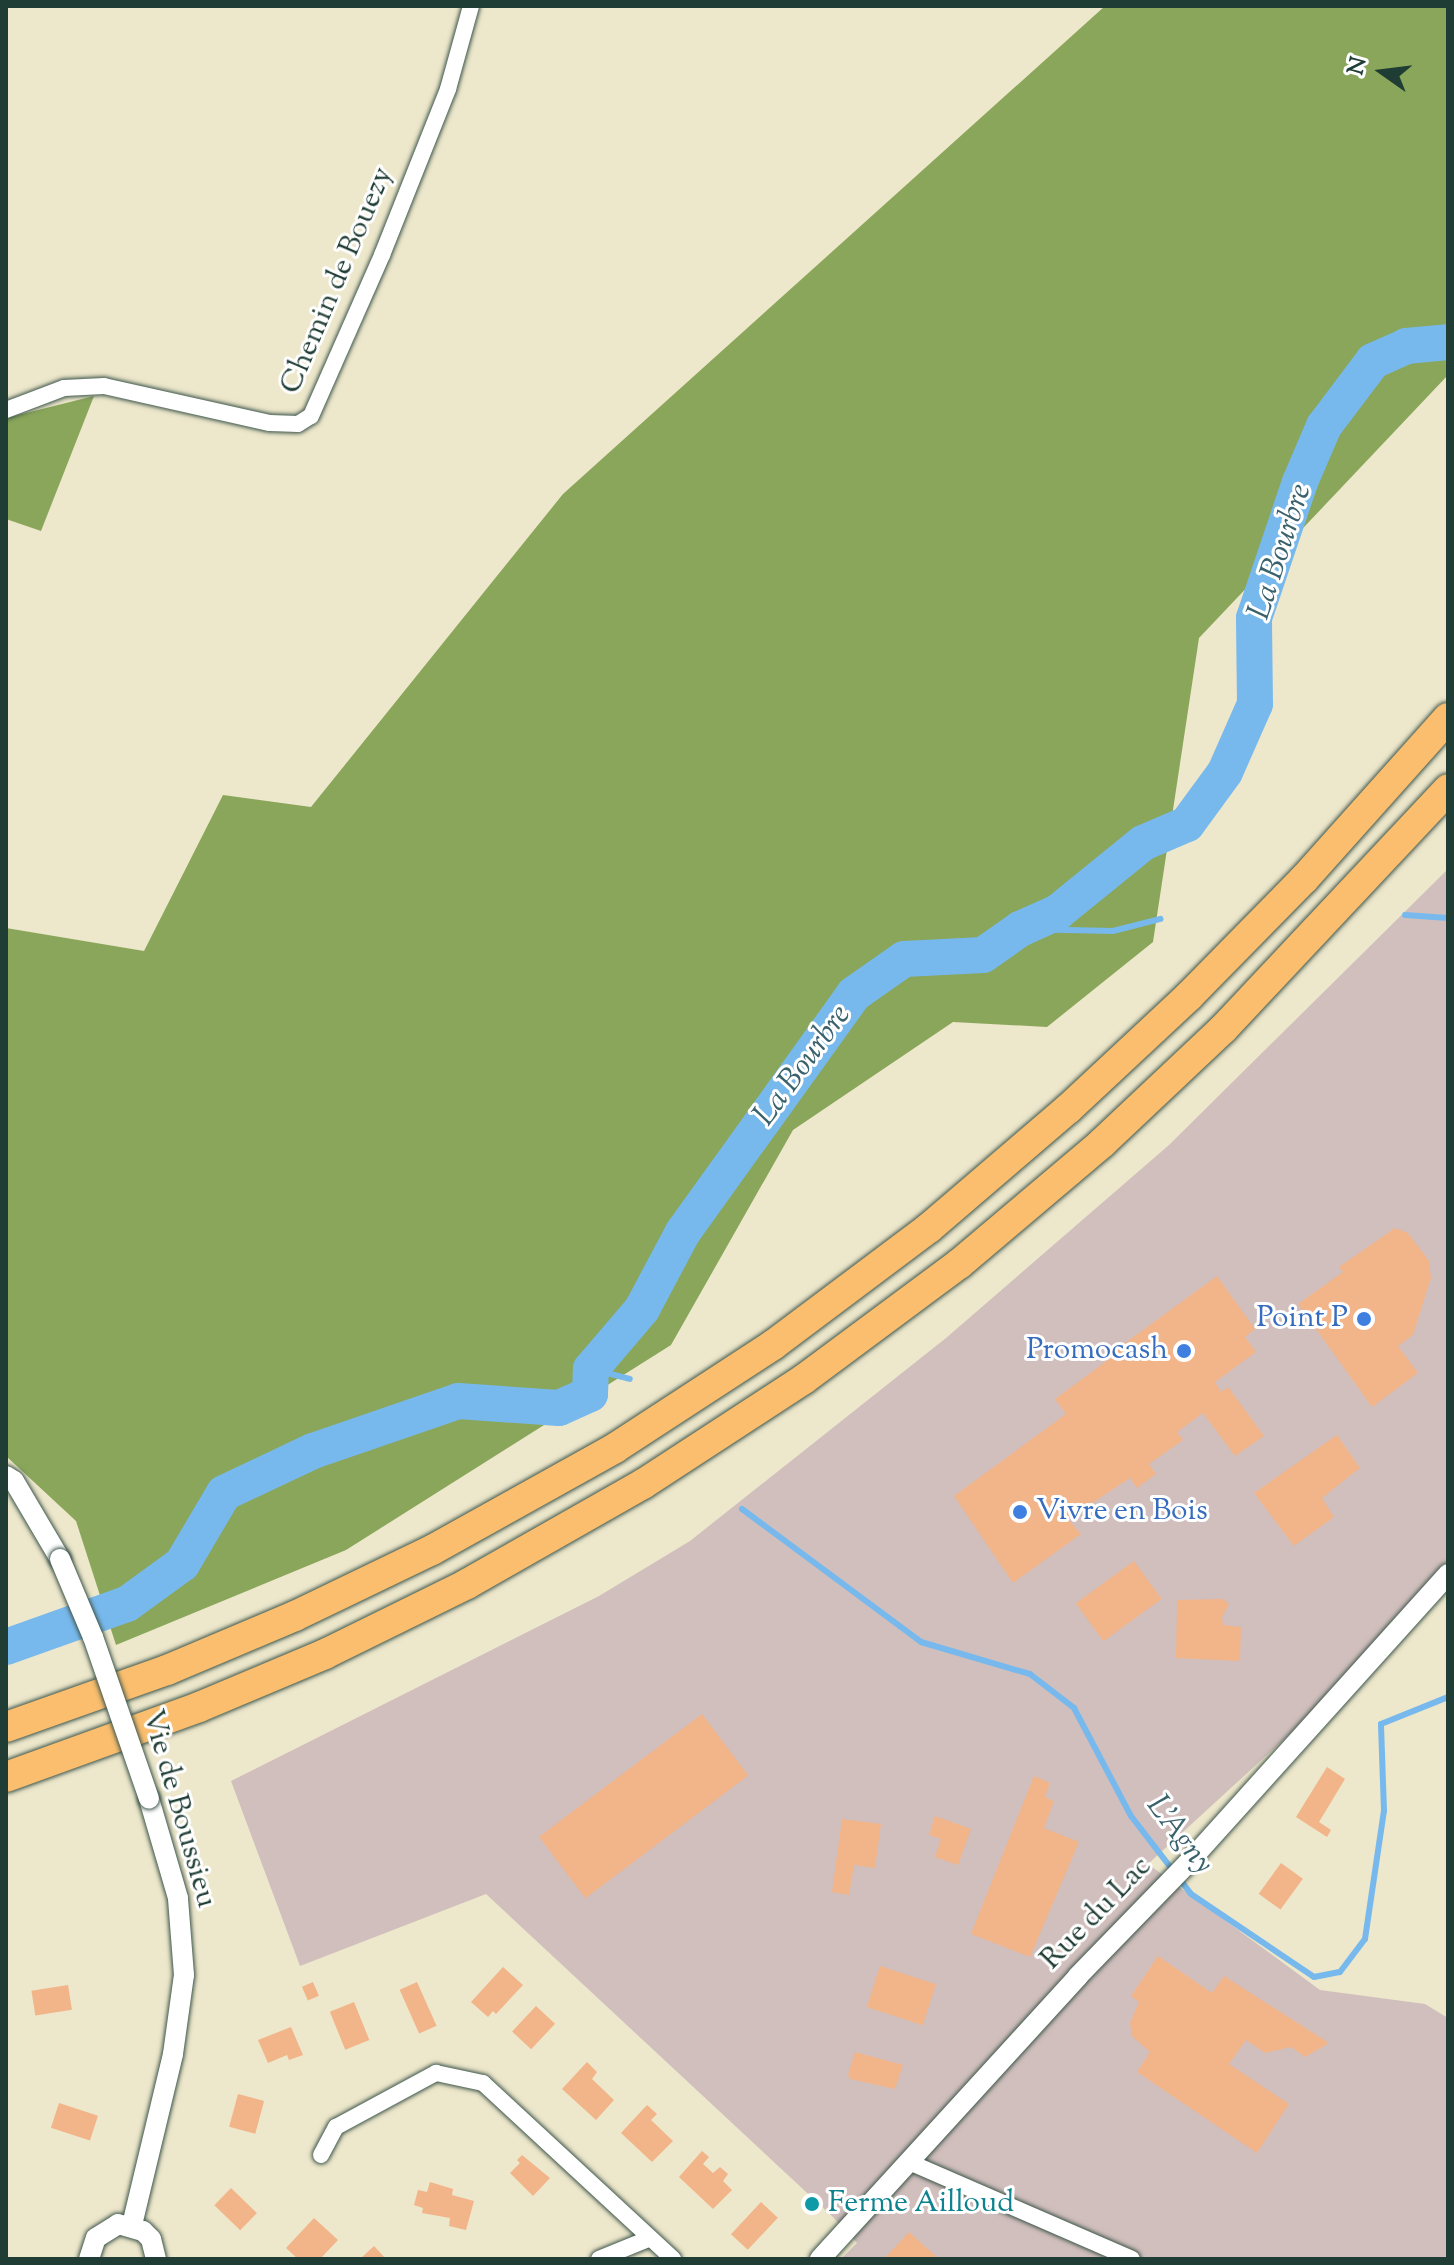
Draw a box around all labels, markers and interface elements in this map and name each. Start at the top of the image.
north arrow [1342,32,1422,112]
text: N [1341,54,1376,79]
street label: Chemin de Bouezy [274,162,402,400]
water label: La Bourbre [1241,479,1321,625]
water label: La Bourbre [746,998,860,1134]
place label: Point P [1256,1301,1348,1337]
marker: Point P [1355,1310,1373,1328]
place label: Promocash [1026,1333,1168,1369]
marker: Promocash [1175,1342,1193,1360]
place label: Vivre en Bois [1036,1494,1208,1530]
marker: Vivre en Bois [1011,1503,1029,1521]
street label: Vie de Boussieu [133,1706,223,1912]
water label: L'Agny [1137,1788,1221,1882]
street label: Rue du Lac [1034,1850,1160,1978]
place label: Ferme Ailloud [828,2186,1014,2222]
marker: Ferme Ailloud [803,2195,821,2213]

